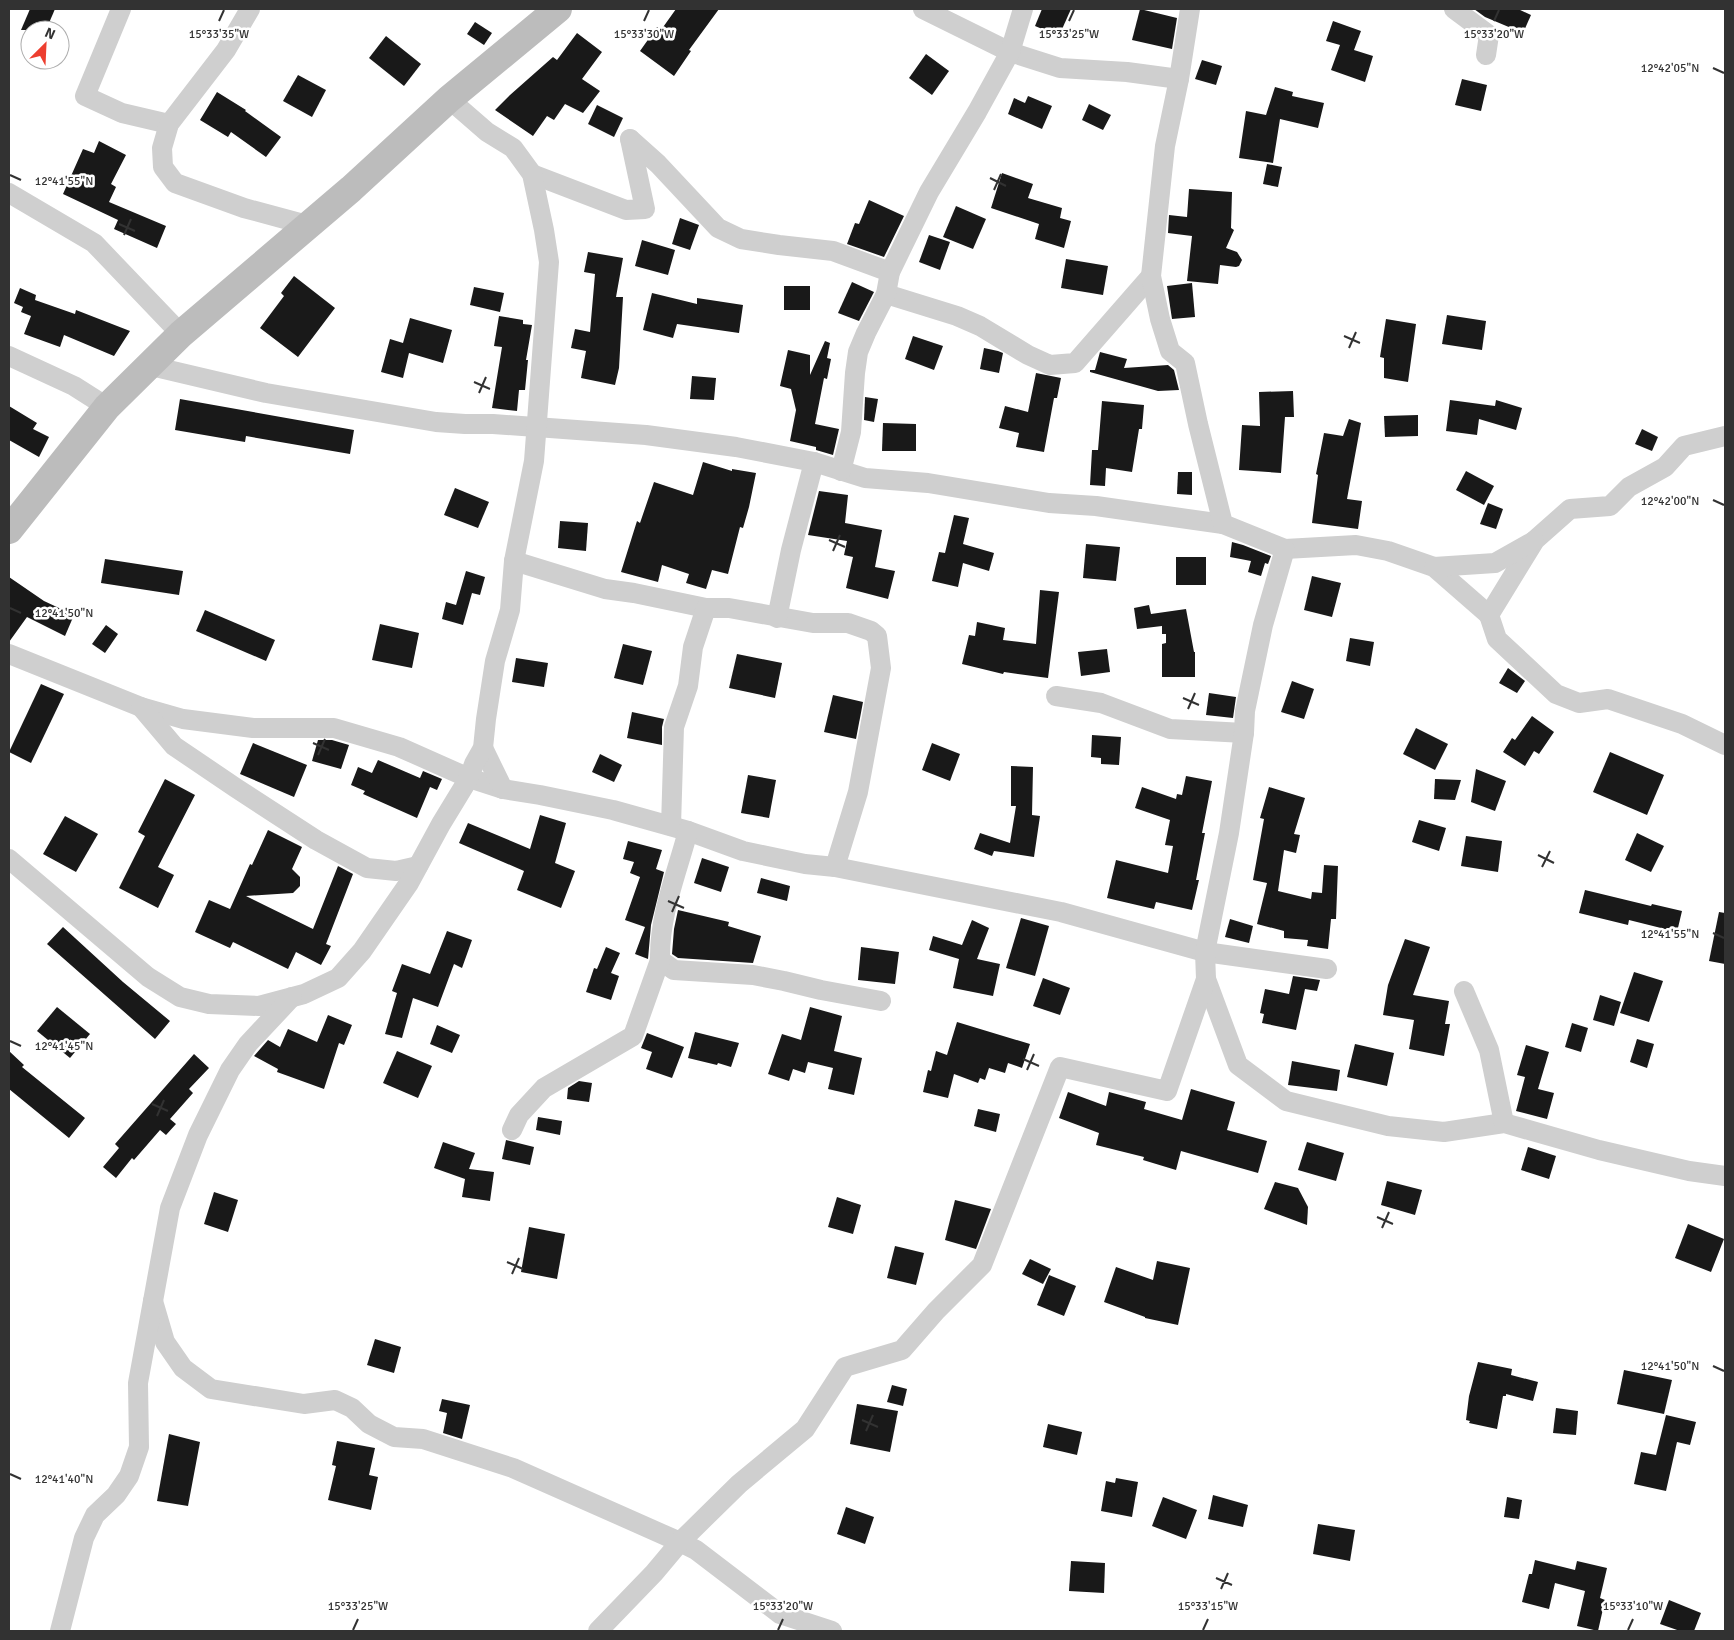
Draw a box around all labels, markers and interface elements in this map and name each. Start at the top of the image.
north arrow [20,20,70,70]
text: N [42,24,58,43]
text: 15°33'35"W [189,27,249,42]
text: 15°33'30"W [614,27,674,42]
text: 15°33'25"W [1039,27,1099,42]
text: 15°33'20"W [1464,27,1524,42]
text: 12°42'05"N [1641,61,1699,76]
text: 12°41'55"N [35,174,93,189]
text: 12°42'00"N [1641,494,1699,509]
text: 12°41'50"N [35,606,93,621]
text: 12°41'55"N [1641,927,1699,942]
text: 12°41'45"N [35,1039,93,1054]
text: 12°41'50"N [1641,1359,1699,1374]
text: 12°41'40"N [35,1472,93,1487]
text: 15°33'25"W [328,1599,388,1614]
text: 15°33'20"W [753,1599,813,1614]
text: 15°33'15"W [1178,1599,1238,1614]
text: 15°33'10"W [1603,1599,1663,1614]

